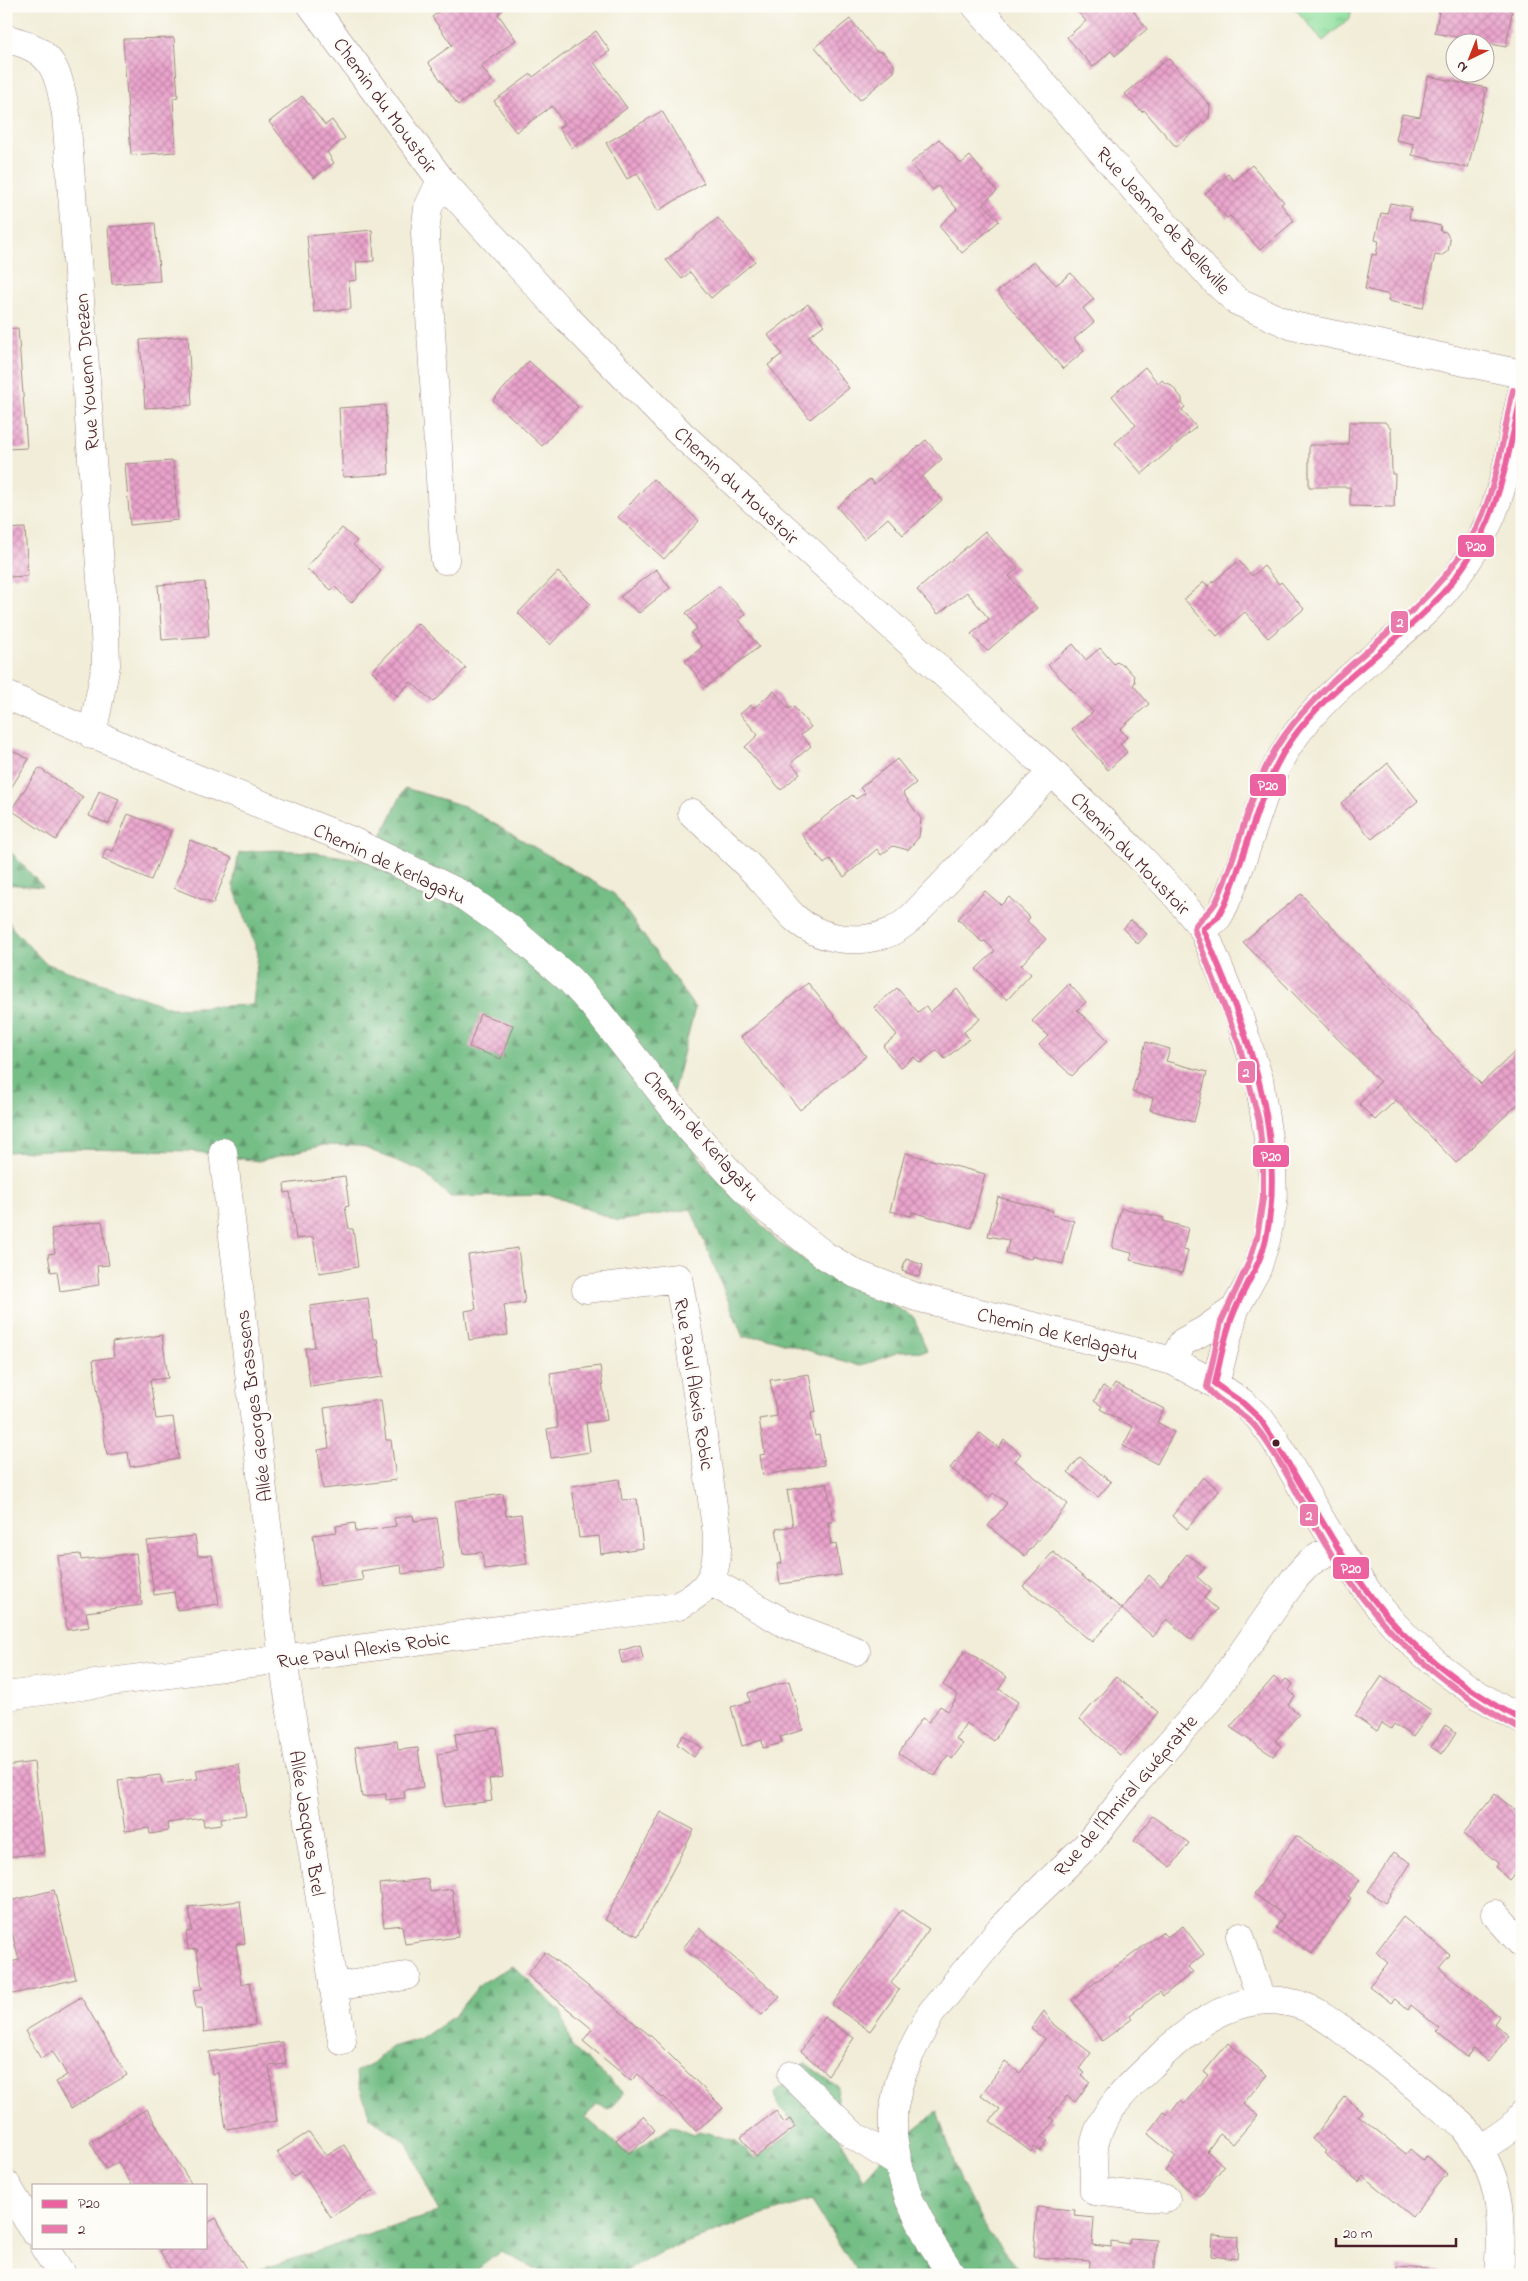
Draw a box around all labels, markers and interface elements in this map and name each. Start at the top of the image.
street label: Chemin du Moustoir [325,32,444,181]
north arrow [1446,32,1496,82]
text: N [1452,56,1473,77]
street label: Rue Jeanne de Belleville [1088,141,1236,302]
street label: Rue Youenn Drezen [69,292,108,451]
street label: Chemin du Moustoir [666,421,805,553]
line badge: P20 [1457,534,1495,558]
text: P20 [1466,537,1486,558]
line badge: 2 [1390,610,1409,634]
text: 2 [1396,613,1404,634]
line badge: P20 [1249,773,1287,797]
text: P20 [1258,776,1278,797]
street label: Chemin du Moustoir [1062,786,1196,924]
street label: Chemin de Kerlagatu [307,817,470,914]
line badge: 2 [1237,1060,1256,1084]
text: 2 [1242,1063,1250,1084]
street label: Chemin de Kerlagatu [634,1065,765,1209]
line badge: P20 [1252,1144,1290,1168]
text: P20 [1261,1147,1281,1168]
street label: Rue Paul Alexis Robic [665,1296,720,1473]
street label: Chemin de Kerlagatu [973,1301,1141,1370]
street label: Allée Georges Brassens [229,1308,283,1503]
unlabelled marker [1271,1438,1281,1448]
line badge: 2 [1299,1503,1319,1527]
text: 2 [1305,1506,1313,1527]
line badge: P20 [1332,1556,1370,1580]
text: P20 [1341,1559,1361,1580]
street label: Rue Paul Alexis Robic [275,1625,451,1678]
street label: Rue de l'Amiral Guépratte [1048,1709,1206,1884]
street label: Allée Jacques Brel [280,1748,331,1898]
legend [32,2184,208,2248]
text: P20 [78,2193,100,2215]
scale bar [1336,2216,1456,2248]
text: 2 [78,2219,86,2241]
text: 20 m [1343,2223,1373,2245]

